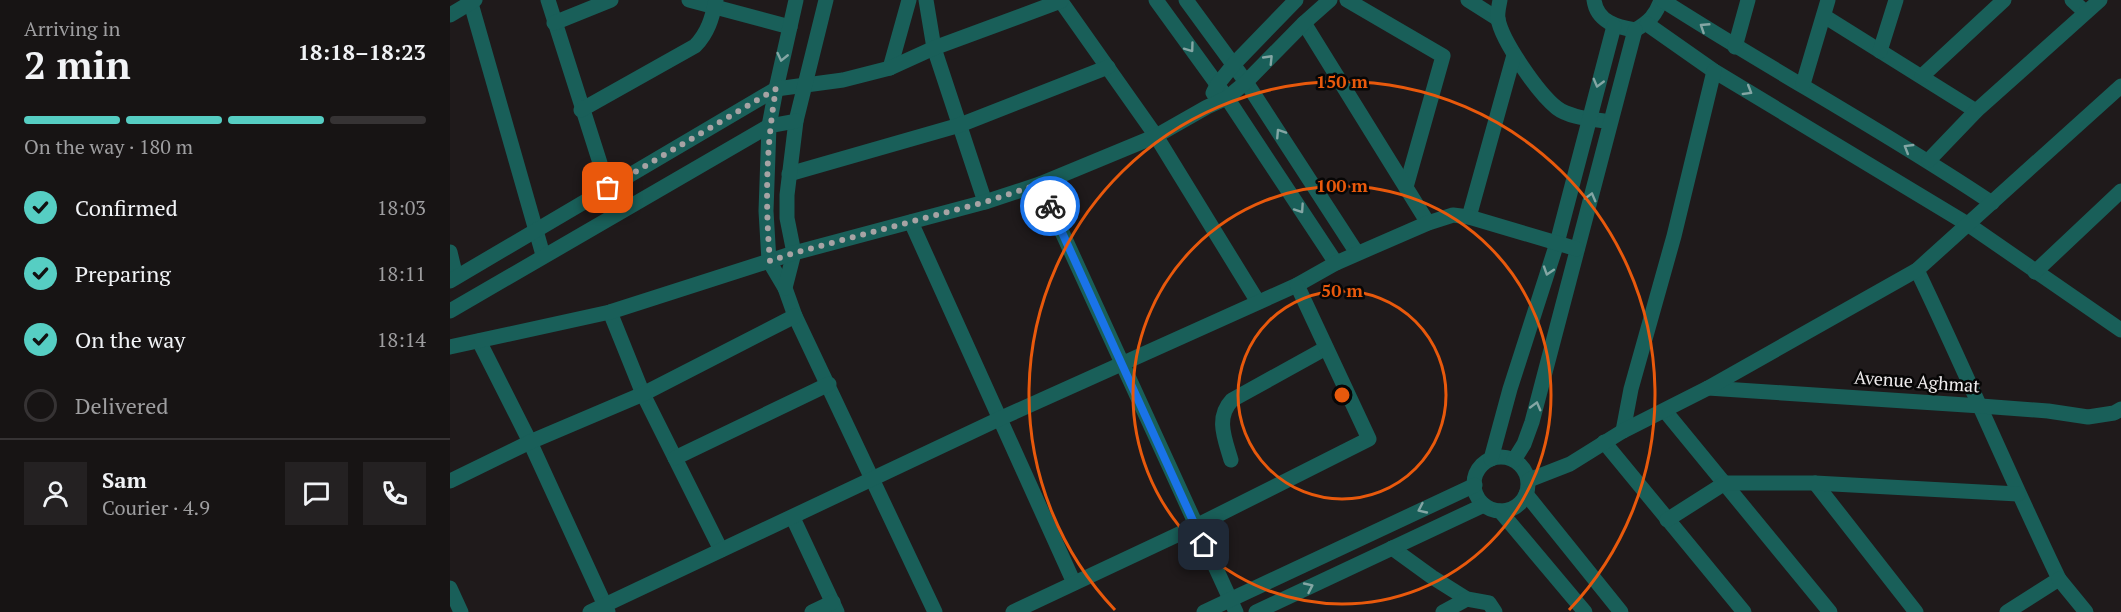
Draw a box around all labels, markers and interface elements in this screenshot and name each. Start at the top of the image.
text: Arriving in [24,15,120,42]
one-way arrow [1700,23,1711,34]
text: 18:18–18:23 [298,37,426,66]
text: 2 min [24,38,131,90]
one-way arrow [1183,41,1194,52]
one-way arrow [777,52,790,62]
one-way arrow [1262,55,1273,65]
text: 150 m [1316,69,1368,93]
one-way arrow [1593,77,1605,88]
one-way arrow [1742,84,1752,96]
one-way arrow [1276,129,1287,140]
text: On the way · 180 m [24,133,193,160]
one-way arrow [1904,143,1914,155]
pin [582,162,633,213]
icon: bag [591,171,624,204]
text: 100 m [1316,173,1368,197]
courier [1020,176,1080,236]
icon: bike [1034,190,1067,223]
icon: check [24,191,57,224]
text: Confirmed [75,193,178,222]
one-way arrow [1584,193,1596,203]
text: 18:03 [377,194,426,221]
one-way arrow [1293,202,1304,213]
icon: check [24,257,57,290]
text: Preparing [75,259,171,288]
text: 18:11 [377,260,426,287]
one-way arrow [1542,265,1555,276]
text: 50 m [1321,278,1363,302]
icon: check [24,323,57,356]
text: On the way [75,325,185,354]
text: 18:14 [377,326,426,353]
street label: Avenue Aghmat [1853,365,1981,397]
centre of rings [1332,385,1352,405]
text: Delivered [75,391,168,420]
one-way arrow [1529,402,1541,412]
button: person [24,462,87,525]
button: chat [285,462,348,525]
button: phone [363,462,426,525]
text: Sam [102,465,147,494]
text: Courier · 4.9 [102,494,210,521]
one-way arrow [1417,502,1428,514]
pin [1178,519,1229,570]
icon: home [1187,528,1220,561]
one-way arrow [1303,583,1314,595]

